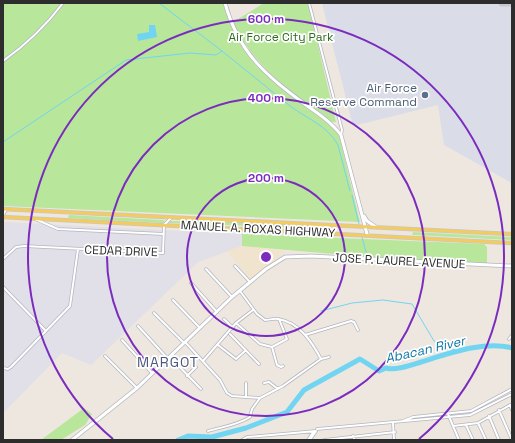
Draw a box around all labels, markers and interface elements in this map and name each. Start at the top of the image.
text: 600 m [248,11,284,27]
park label: Air Force City Park [228,29,334,45]
place label: Air Force Reserve Command [310,80,417,110]
text: 400 m [248,90,284,106]
marker: Air Force Reserve Command [420,90,430,100]
text: 200 m [248,170,284,186]
street label: MANUEL A. ROXAS HIGHWAY [180,217,336,241]
street label: CEDAR DRIVE [84,242,158,260]
centre of rings [259,250,273,264]
street label: JOSE P. LAUREL AVENUE [332,250,466,272]
water label: Abacan River [384,332,469,367]
district label: MARGOT [137,353,199,371]

